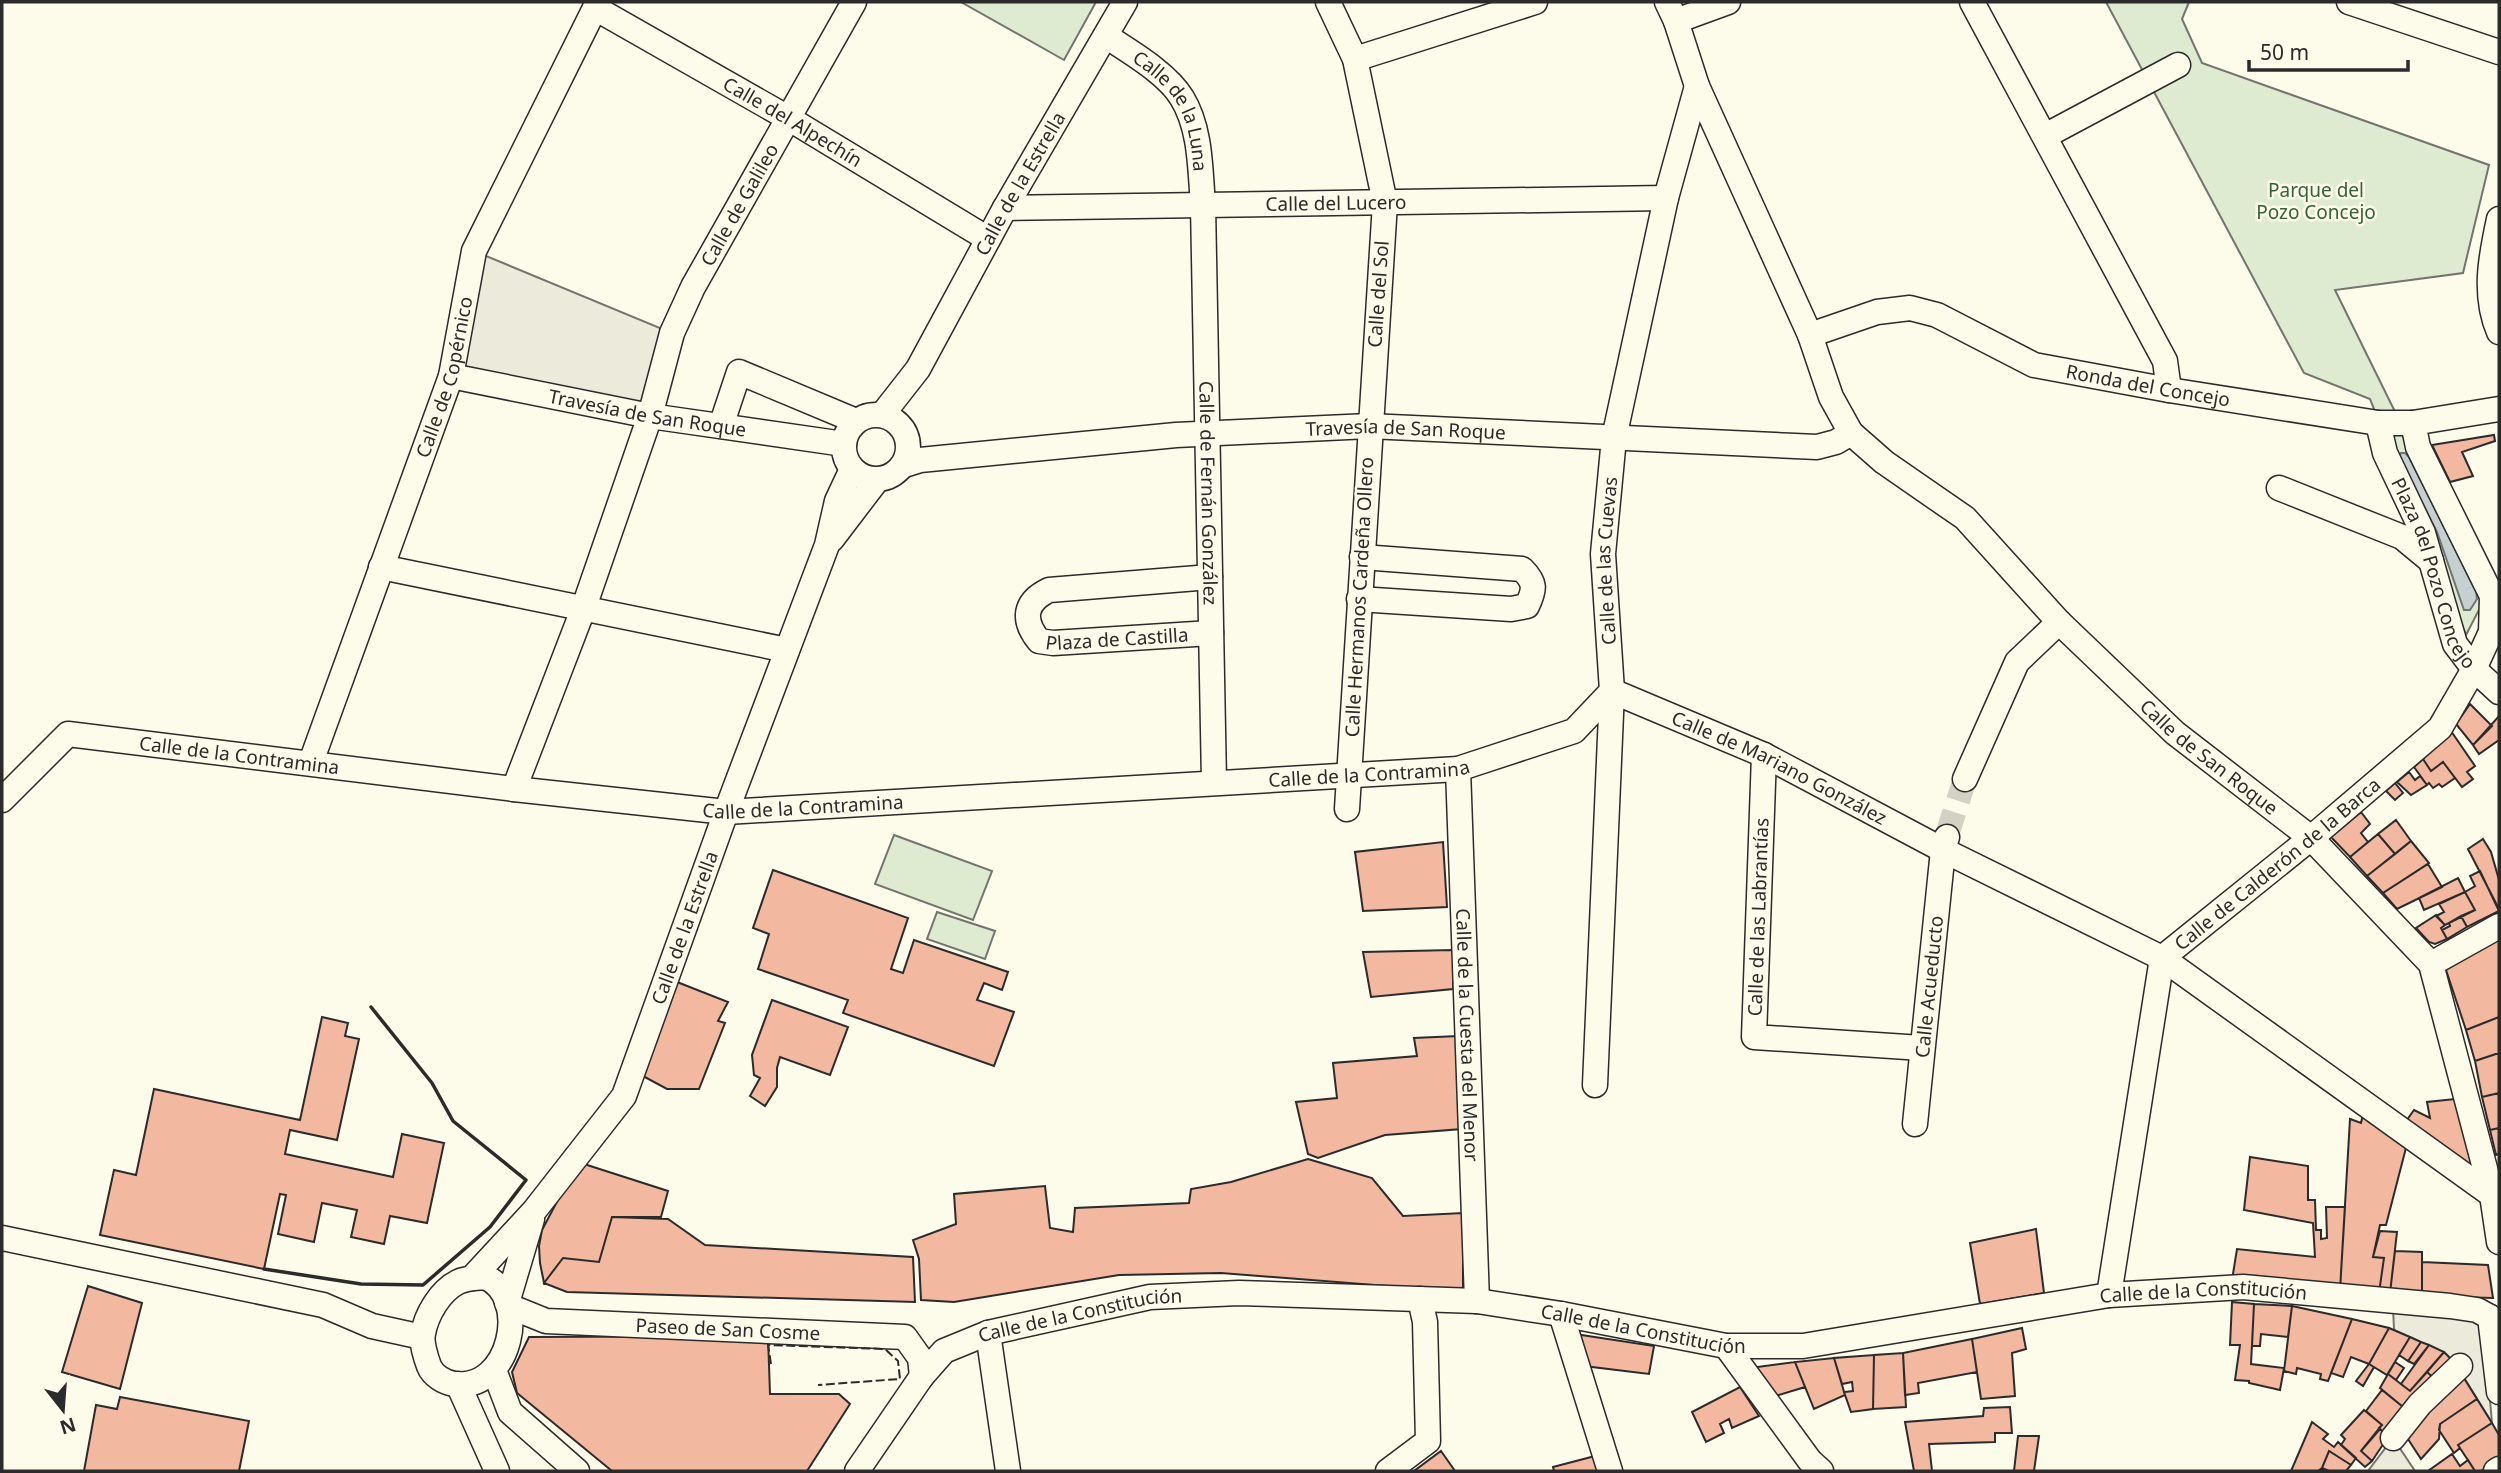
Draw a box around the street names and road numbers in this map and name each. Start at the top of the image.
street label: Calle de la Luna [1128,44,1214,172]
street label: Calle del Alpechín [718,71,867,173]
street label: Calle de la Estrella [969,107,1071,260]
street label: Calle de Galileo [694,139,784,271]
street label: Calle del Lucero [1265,189,1407,217]
street label: Calle del Sol [1361,240,1395,348]
street label: Calle de Copérnico [409,294,478,461]
street label: Ronda del Concejo [2064,358,2232,412]
street label: Calle de Fernán González [1193,381,1224,605]
street label: Travesía de San Roque [546,383,748,443]
street label: Travesía de San Roque [1305,413,1506,445]
street label: Calle Hermanos Cardeña Ollero [1339,456,1379,738]
street label: Plaza del Pozo Concejo [2385,473,2482,674]
street label: Calle de las Cuevas [1590,475,1623,646]
street label: Plaza de Castilla [1044,621,1189,656]
street label: Calle de San Roque [2134,693,2283,821]
street label: Calle de Mariano González [1668,705,1891,831]
street label: Calle de la Contramina [138,730,341,780]
street label: Calle de la Contramina [1268,753,1473,793]
street label: Calle de Calderón de la Barca [2169,772,2386,956]
street label: Calle de la Contramina [701,789,904,825]
street label: Calle de las Labrantías [1742,817,1774,1017]
street label: Calle de la Estrella [645,848,724,1008]
street label: Calle de la Cuesta del Menor [1450,908,1485,1162]
street label: Calle Acueducto [1909,914,1949,1059]
street label: Calle de la Constitución [2098,1274,2308,1309]
street label: Calle de la Constitución [974,1283,1183,1349]
street label: Calle de la Constitución [1539,1298,1746,1359]
street label: Paseo de San Cosme [635,1312,821,1346]

